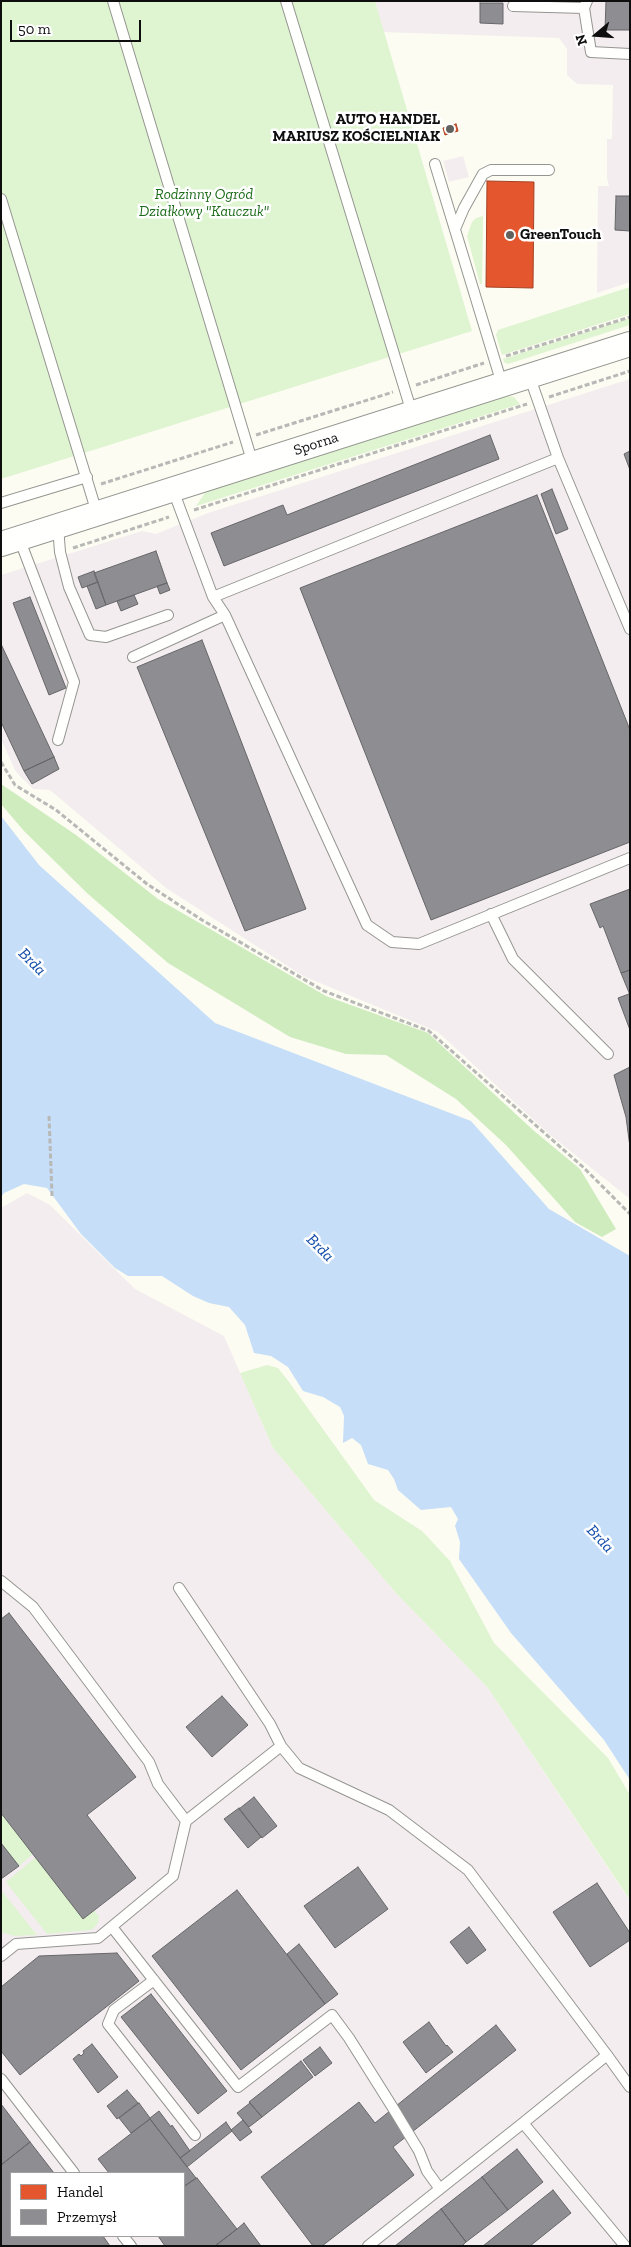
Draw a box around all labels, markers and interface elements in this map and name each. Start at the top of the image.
scale bar [12,10,144,42]
north arrow [571,10,621,60]
text: 50 m [18,20,51,38]
text: N [572,32,591,47]
place label: AUTO HANDEL MARIUSZ KOŚCIELNIAK [273,111,440,146]
marker: AUTO HANDEL MARIUSZ KOŚCIELNIAK [444,123,456,135]
park label: Rodzinny Ogród Działkowy "Kauczuk" [139,186,269,221]
place label: GreenTouch [520,226,601,244]
marker: GreenTouch [504,229,516,241]
street label: Sporna [291,428,341,460]
water label: Brda [14,944,50,980]
water label: Brda [302,1230,338,1266]
water label: Brda [582,1521,618,1557]
legend [10,2172,185,2237]
text: Handel [57,2183,103,2201]
text: Przemysł [57,2208,117,2226]

